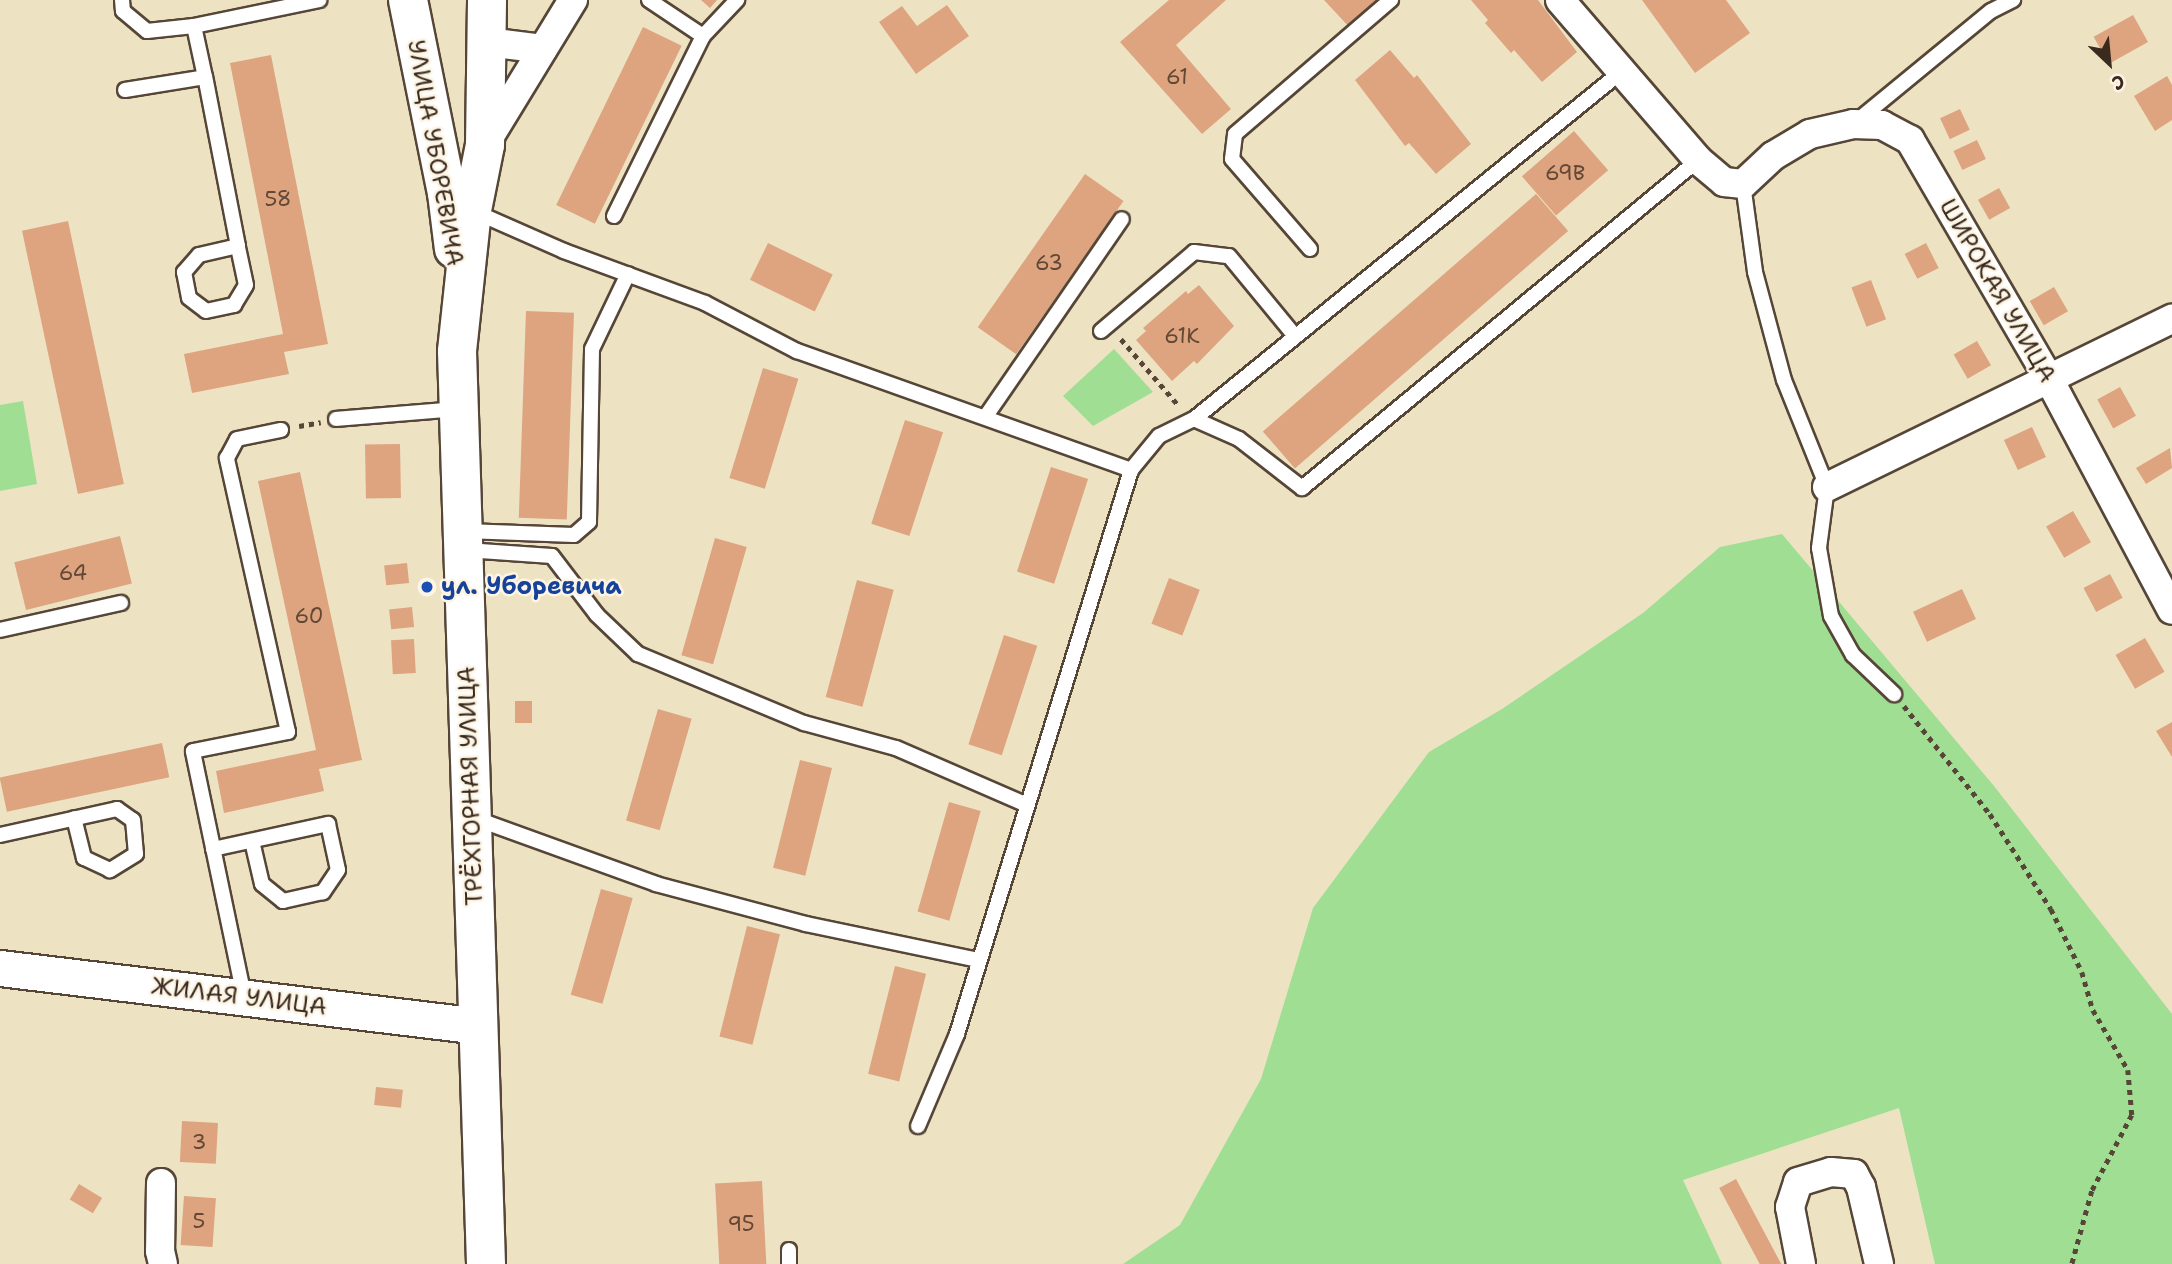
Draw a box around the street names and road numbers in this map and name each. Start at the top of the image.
street label: УЛИЦА УБОРЕВИЧА [401,38,469,268]
street label: ШИРОКАЯ УЛИЦА [1933,194,2061,388]
street label: ТРЁХГОРНАЯ УЛИЦА [452,666,490,906]
street label: ЖИЛАЯ УЛИЦА [150,972,328,1022]

